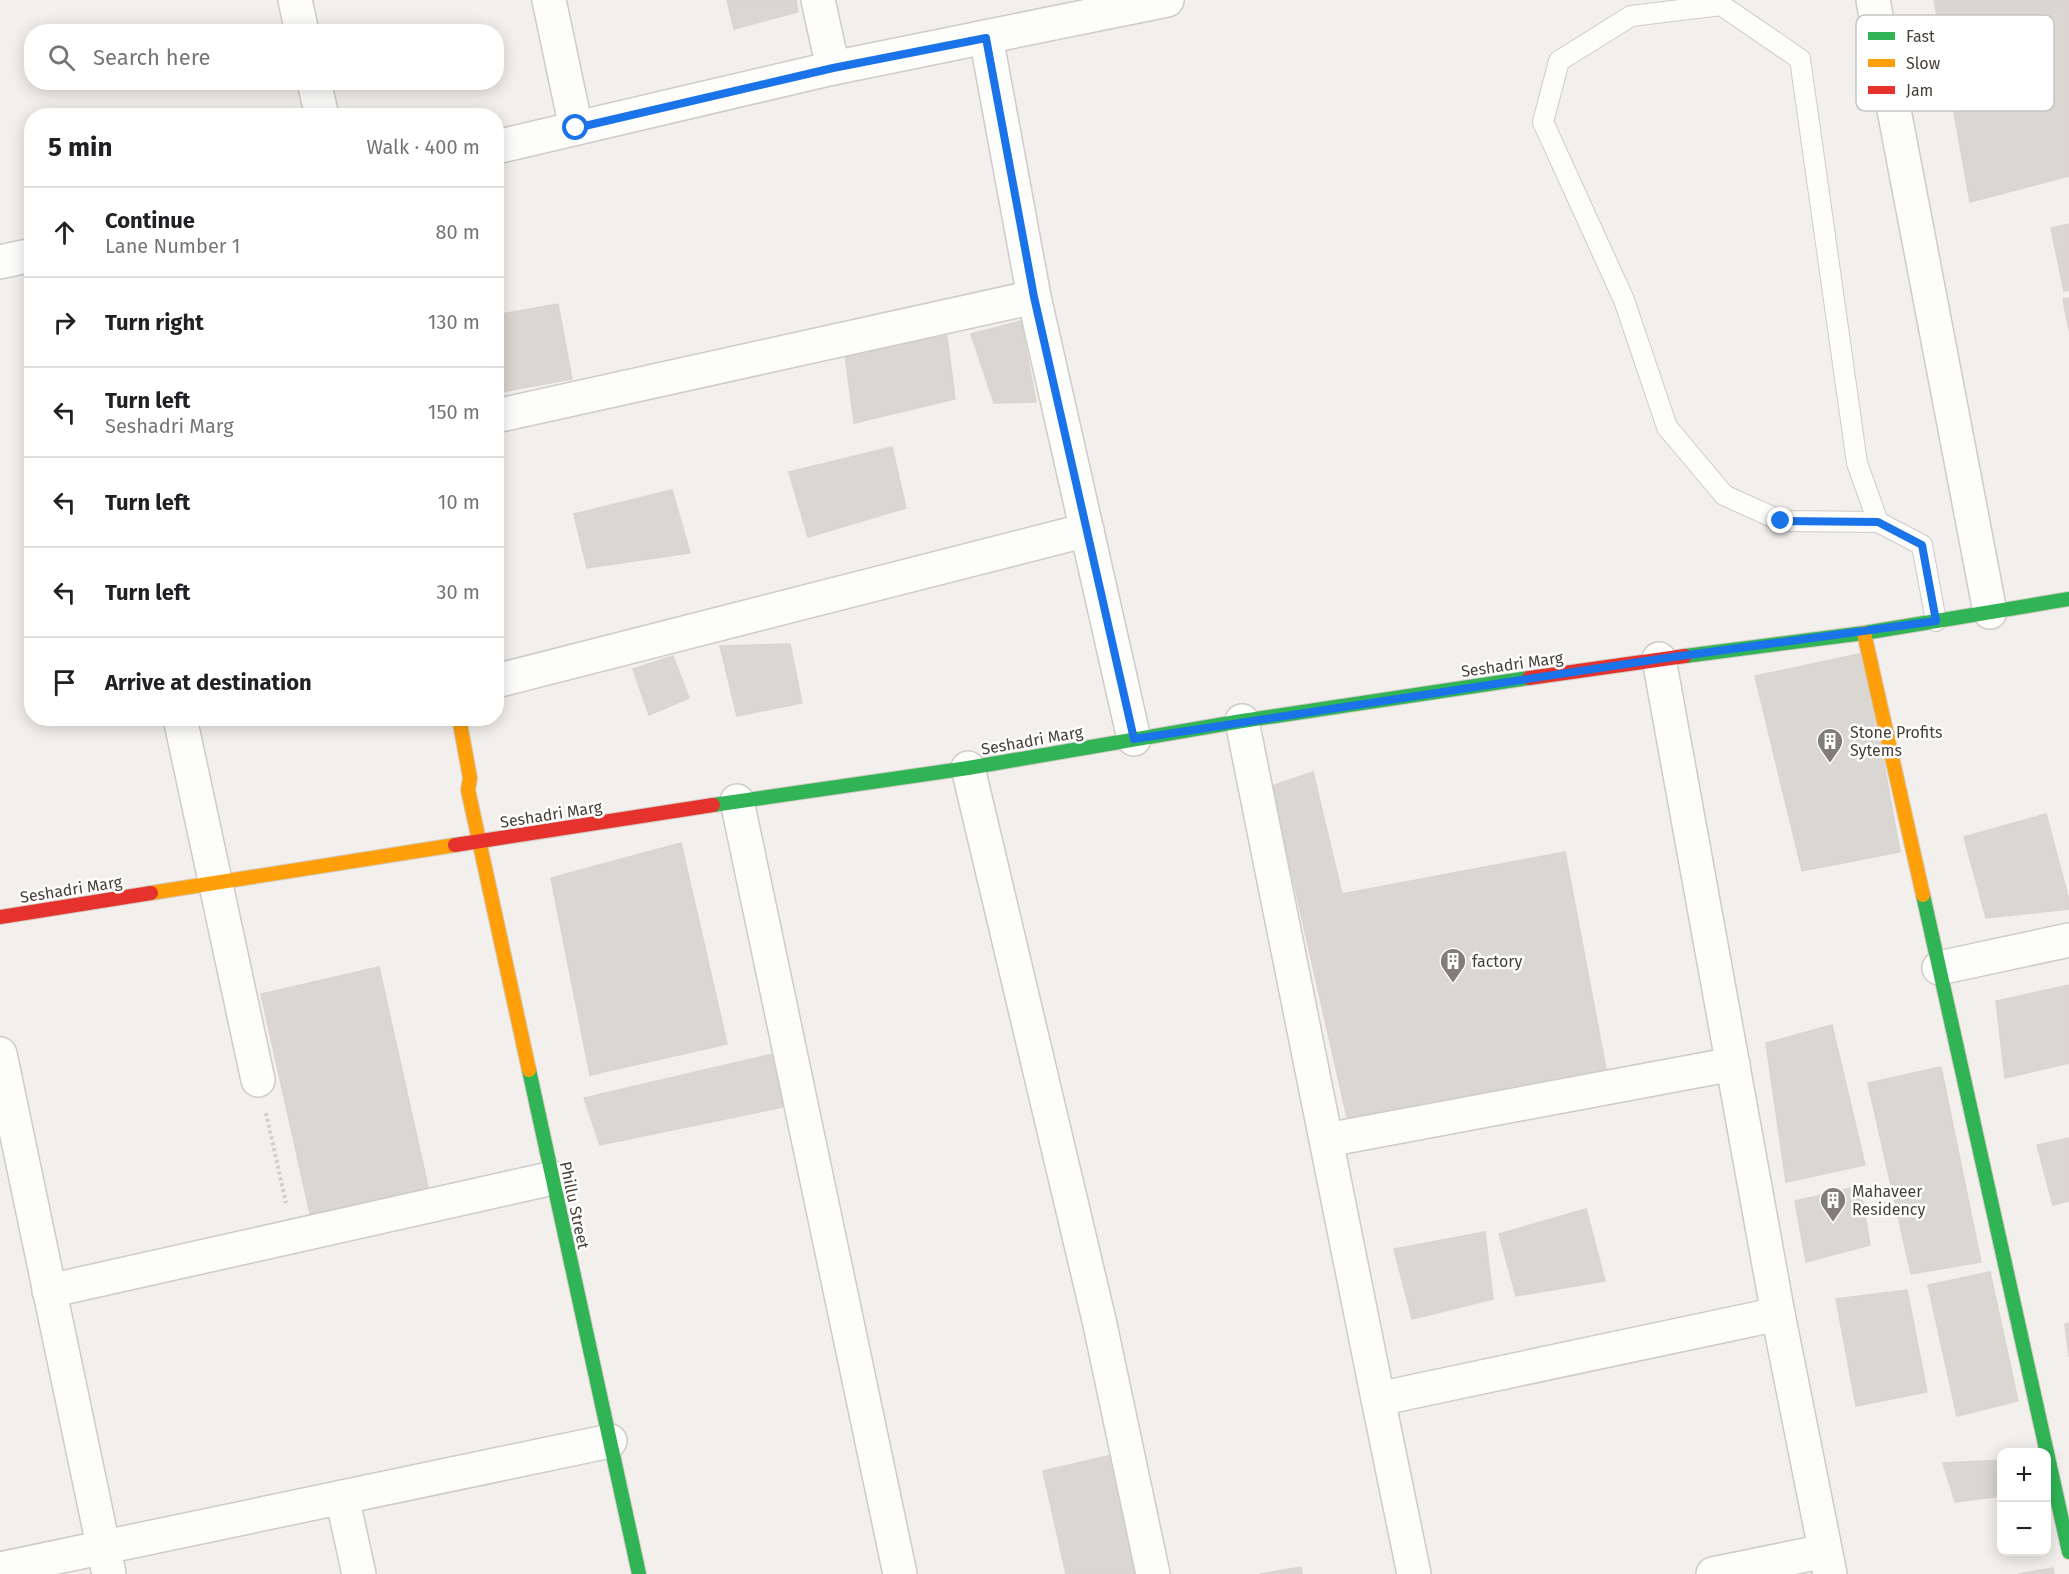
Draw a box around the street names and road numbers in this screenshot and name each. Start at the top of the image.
street label: Seshadri Marg [1460,648,1565,681]
street label: Seshadri Marg [980,722,1085,759]
street label: Seshadri Marg [499,797,604,832]
street label: Seshadri Marg [19,872,124,907]
street label: Phillu Street [556,1160,593,1251]

